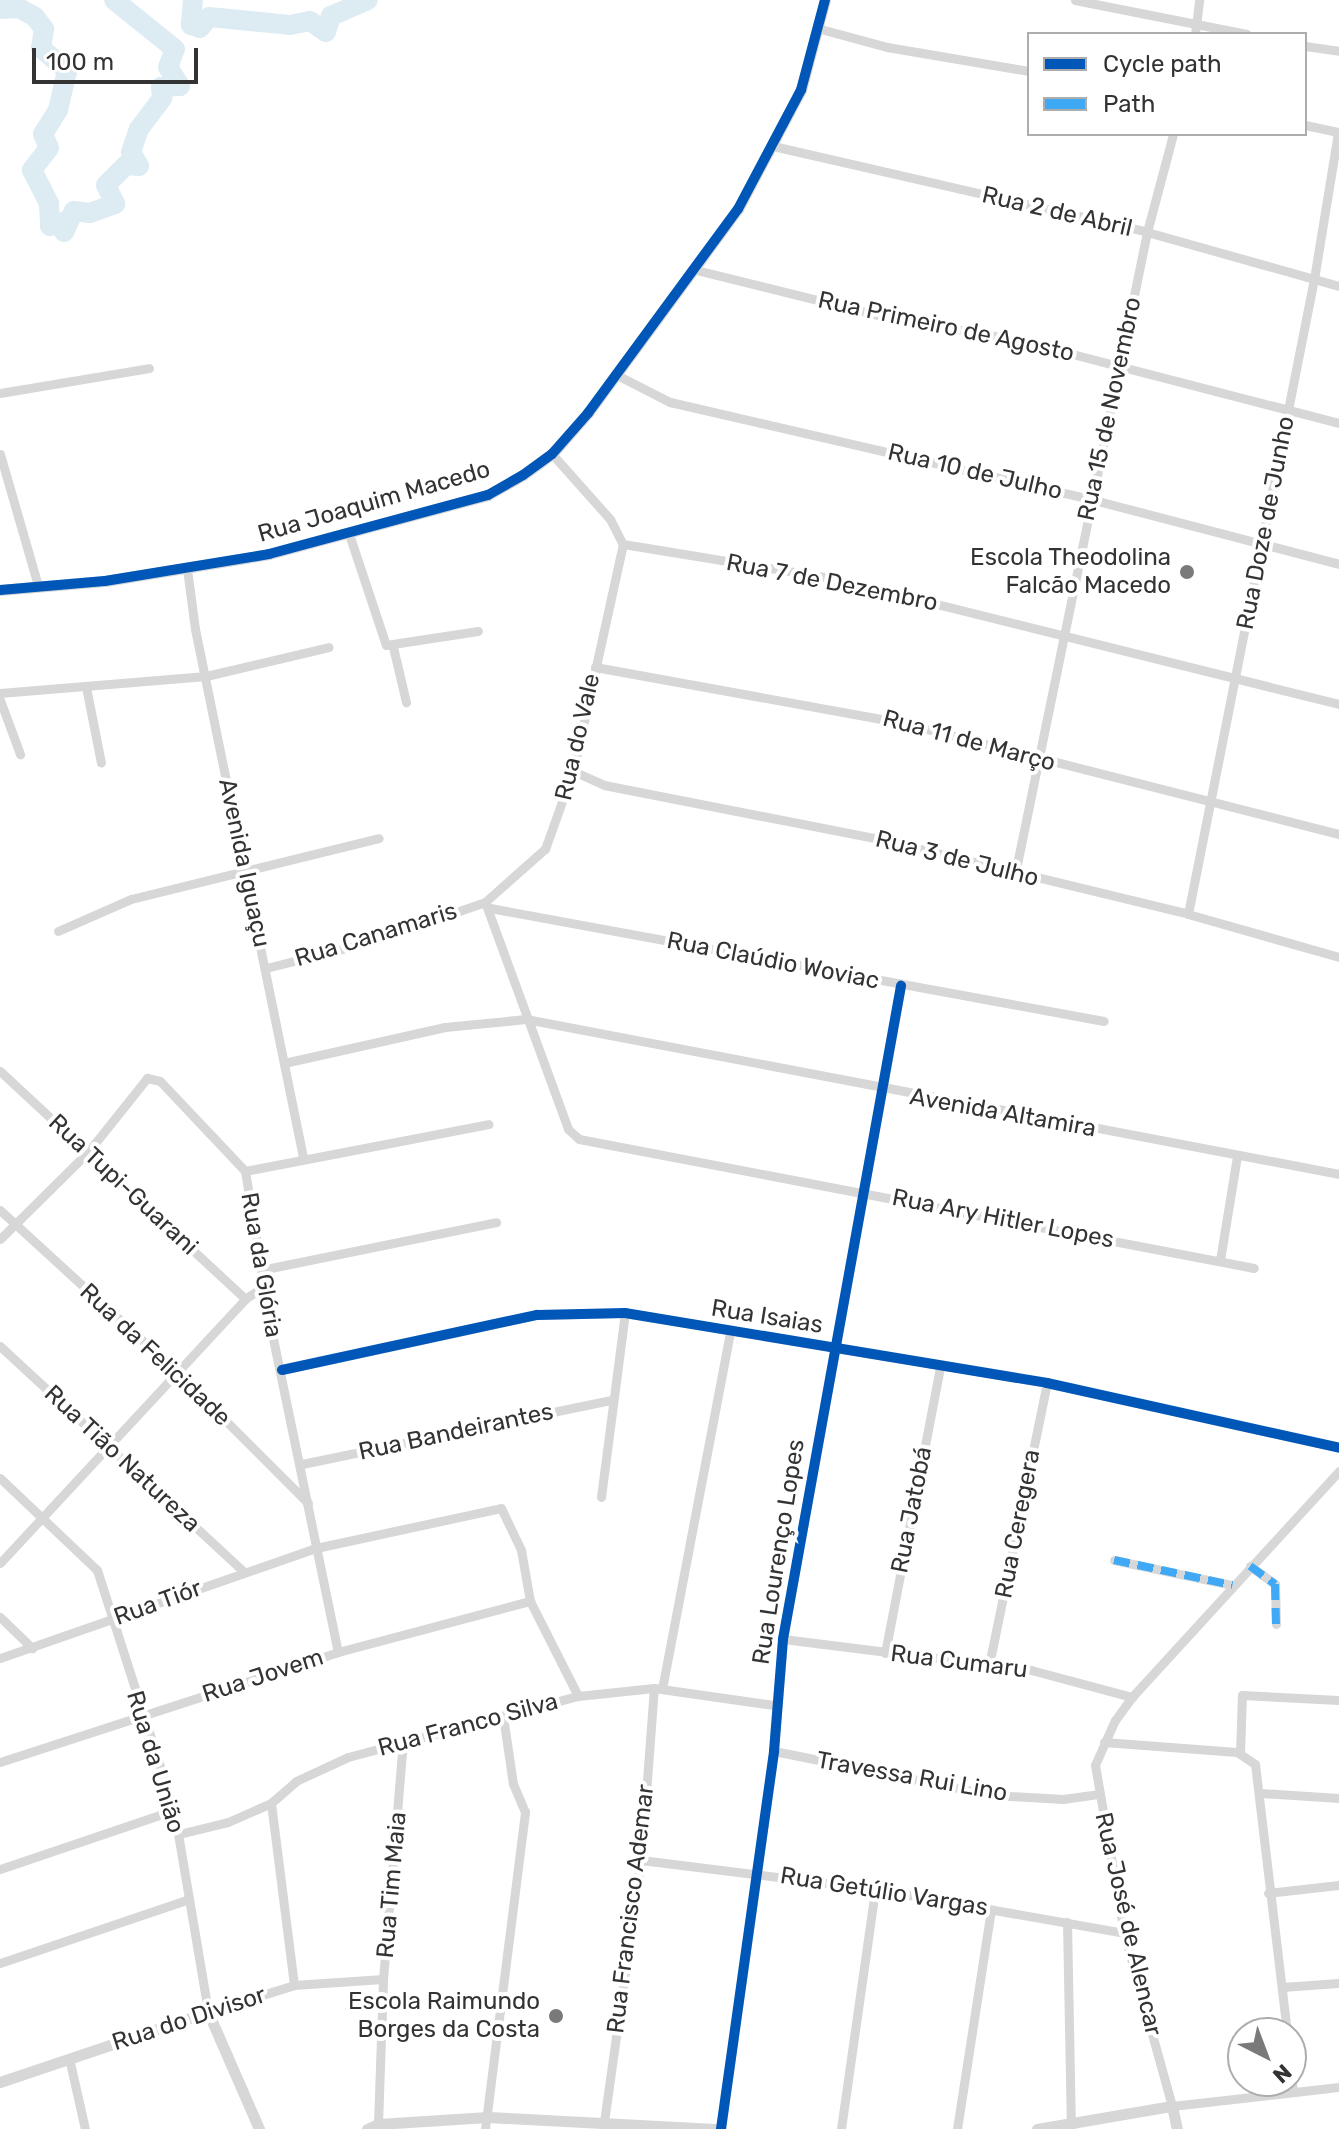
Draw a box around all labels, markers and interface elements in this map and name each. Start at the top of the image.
scale bar [36,32,202,82]
legend [1027,32,1307,136]
text: 100 m [46,48,114,76]
text: Cycle path [1103,50,1222,78]
text: Path [1103,90,1155,118]
street label: Rua 2 de Abril [979,181,1135,243]
street label: Rua Primeiro de Agosto [815,286,1077,368]
street label: Rua 15 de Novembro [1072,295,1148,523]
street label: Rua Doze de Junho [1231,414,1301,632]
street label: Rua 10 de Julho [885,438,1065,506]
street label: Rua Joaquim Macedo [255,455,493,549]
place label: Escola Theodolina Falcão Macedo [969,544,1171,600]
street label: Rua 7 de Dezembro [724,548,940,618]
marker: Escola Theodolina Falcão Macedo [1178,563,1196,581]
street label: Rua do Vale [549,670,607,804]
street label: Rua 11 de Março [880,704,1058,778]
street label: Avenida Iguaçu [212,776,276,950]
street label: Rua 3 de Julho [873,825,1041,893]
street label: Rua Canamaris [291,897,461,973]
street label: Rua Claúdio Woviac [664,926,882,996]
street label: Avenida Altamira [907,1082,1099,1144]
street label: Rua Tupi-Guarani [42,1108,204,1262]
street label: Rua Ary Hitler Lopes [889,1183,1117,1255]
street label: Rua da Glória [234,1190,288,1340]
street label: Rua da Felicidade [74,1278,236,1432]
street label: Rua Isaias [709,1294,825,1340]
street label: Rua Tião Natureza [38,1379,206,1539]
street label: Rua Bandeirantes [356,1397,556,1467]
street label: Rua Lourenço Lopes [747,1437,811,1667]
street label: Rua Jatobá [886,1444,938,1576]
street label: Rua Ceregera [989,1447,1047,1601]
street label: Rua Tiór [110,1574,206,1632]
street label: Rua Cumaru [889,1639,1029,1685]
street label: Rua Jovem [199,1643,327,1709]
street label: Rua Franco Silva [375,1687,561,1763]
street label: Rua da União [120,1688,190,1836]
street label: Travessa Rui Lino [814,1746,1010,1808]
street label: Rua Francisco Ademar [601,1783,661,2035]
street label: Rua José de Alencar [1088,1809,1168,2039]
street label: Rua Tim Maia [371,1810,413,1960]
street label: Rua Getúlio Vargas [778,1861,990,1923]
street label: Rua do Divisor [109,1981,269,2057]
place label: Escola Raimundo Borges da Costa [348,1988,540,2044]
marker: Escola Raimundo Borges da Costa [547,2007,565,2025]
north arrow [1227,2017,1307,2097]
text: N [1267,2058,1297,2089]

